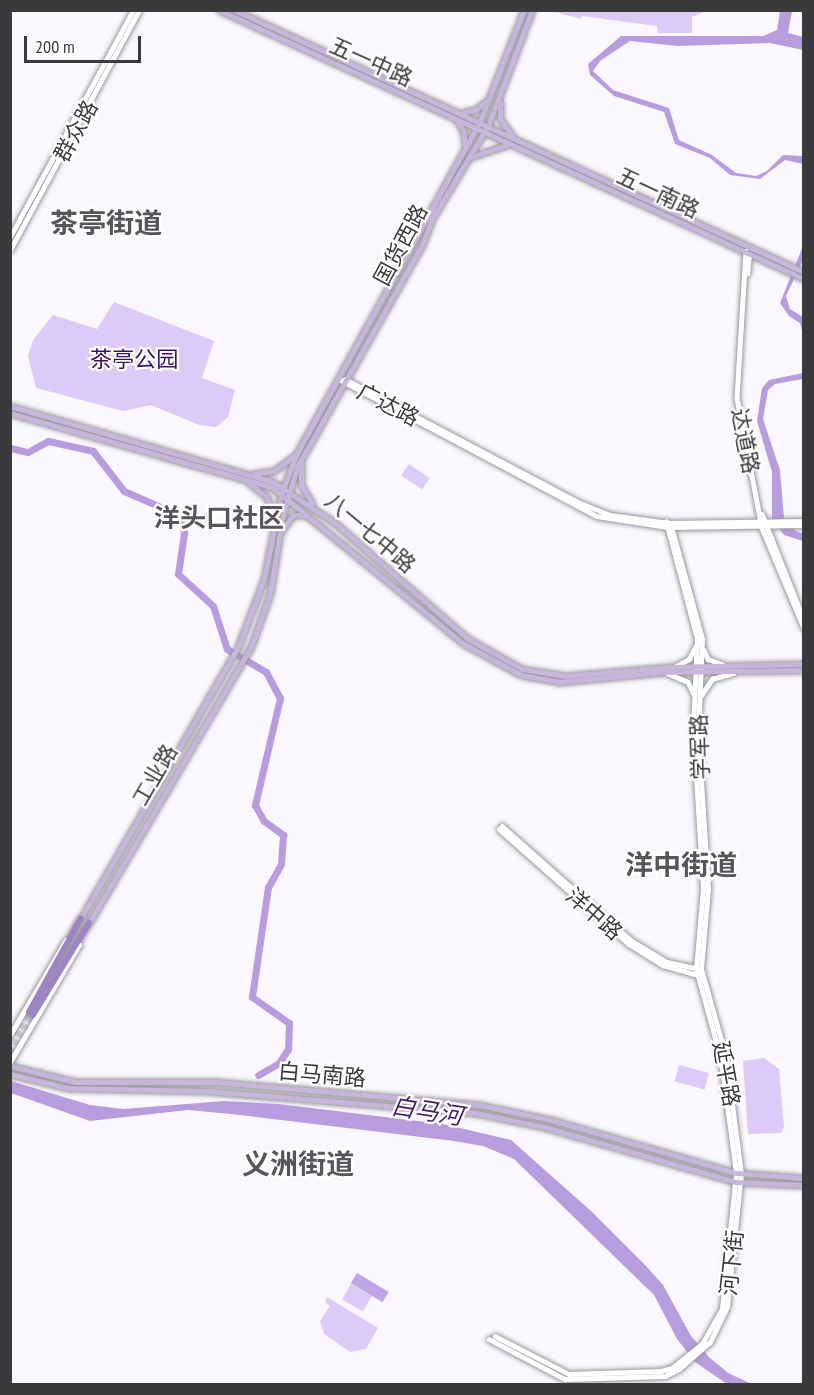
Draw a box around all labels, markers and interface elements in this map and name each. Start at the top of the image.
scale bar [27,24,144,62]
street label: 五一中路 [325,32,417,92]
text: 200 m [35,35,75,58]
street label: 群众路 [48,96,104,166]
street label: 五一南路 [613,162,703,224]
street label: 国货西路 [369,200,433,290]
district label: 茶亭街道 [50,206,162,240]
park label: 茶亭公园 [90,347,178,373]
street label: 广达路 [353,378,423,432]
street label: 达道路 [726,406,764,476]
street label: 八一七中路 [319,488,421,578]
district label: 洋头口社区 [154,502,284,534]
street label: 学军路 [686,714,714,780]
street label: 工业路 [127,740,183,810]
district label: 洋中街道 [625,848,737,882]
street label: 洋中路 [560,882,628,946]
street label: 延平路 [707,1039,745,1109]
street label: 白马南路 [277,1058,367,1092]
water label: 白马河 [389,1091,465,1131]
district label: 义洲街道 [242,1147,354,1181]
street label: 河下街 [715,1229,749,1297]

